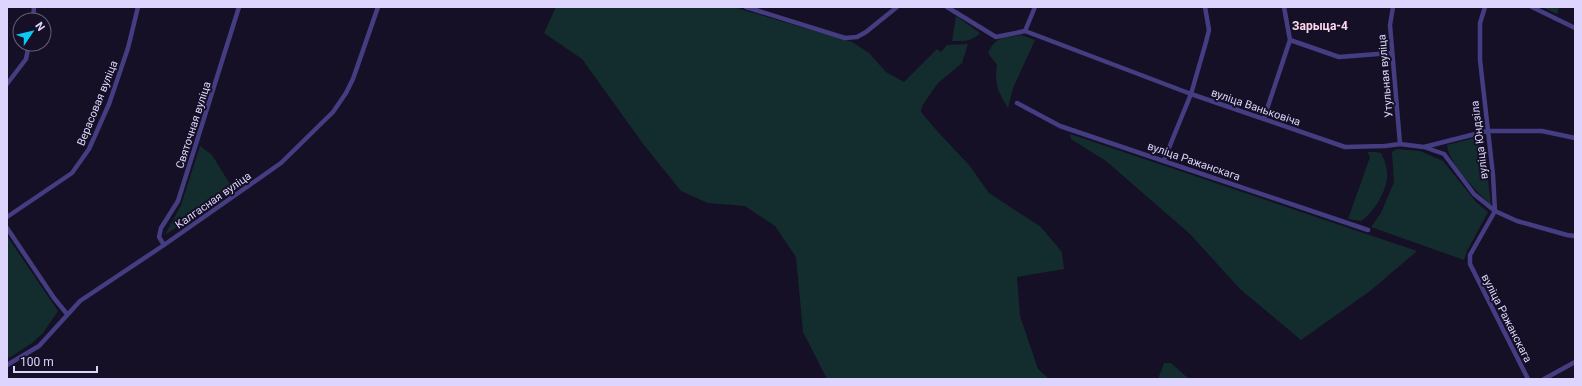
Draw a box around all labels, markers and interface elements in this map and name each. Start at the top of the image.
north arrow [12,12,52,52]
district label: Зарыца-4 [1292,19,1348,33]
text: N [32,20,47,34]
street label: Утульная вуліца [1375,34,1396,118]
street label: Верасовая вуліца [74,59,120,148]
street label: Святочная вуліца [173,80,214,170]
street label: вуліца Ваньковіча [1209,86,1302,129]
street label: вуліца Юндзіла [1468,100,1491,180]
street label: вуліца Ражанскага [1146,139,1242,183]
street label: Калгасная вуліца [173,169,254,231]
street label: вуліца Ражанскага [1479,272,1534,365]
scale bar [14,348,97,374]
text: 100 m [20,355,54,369]

